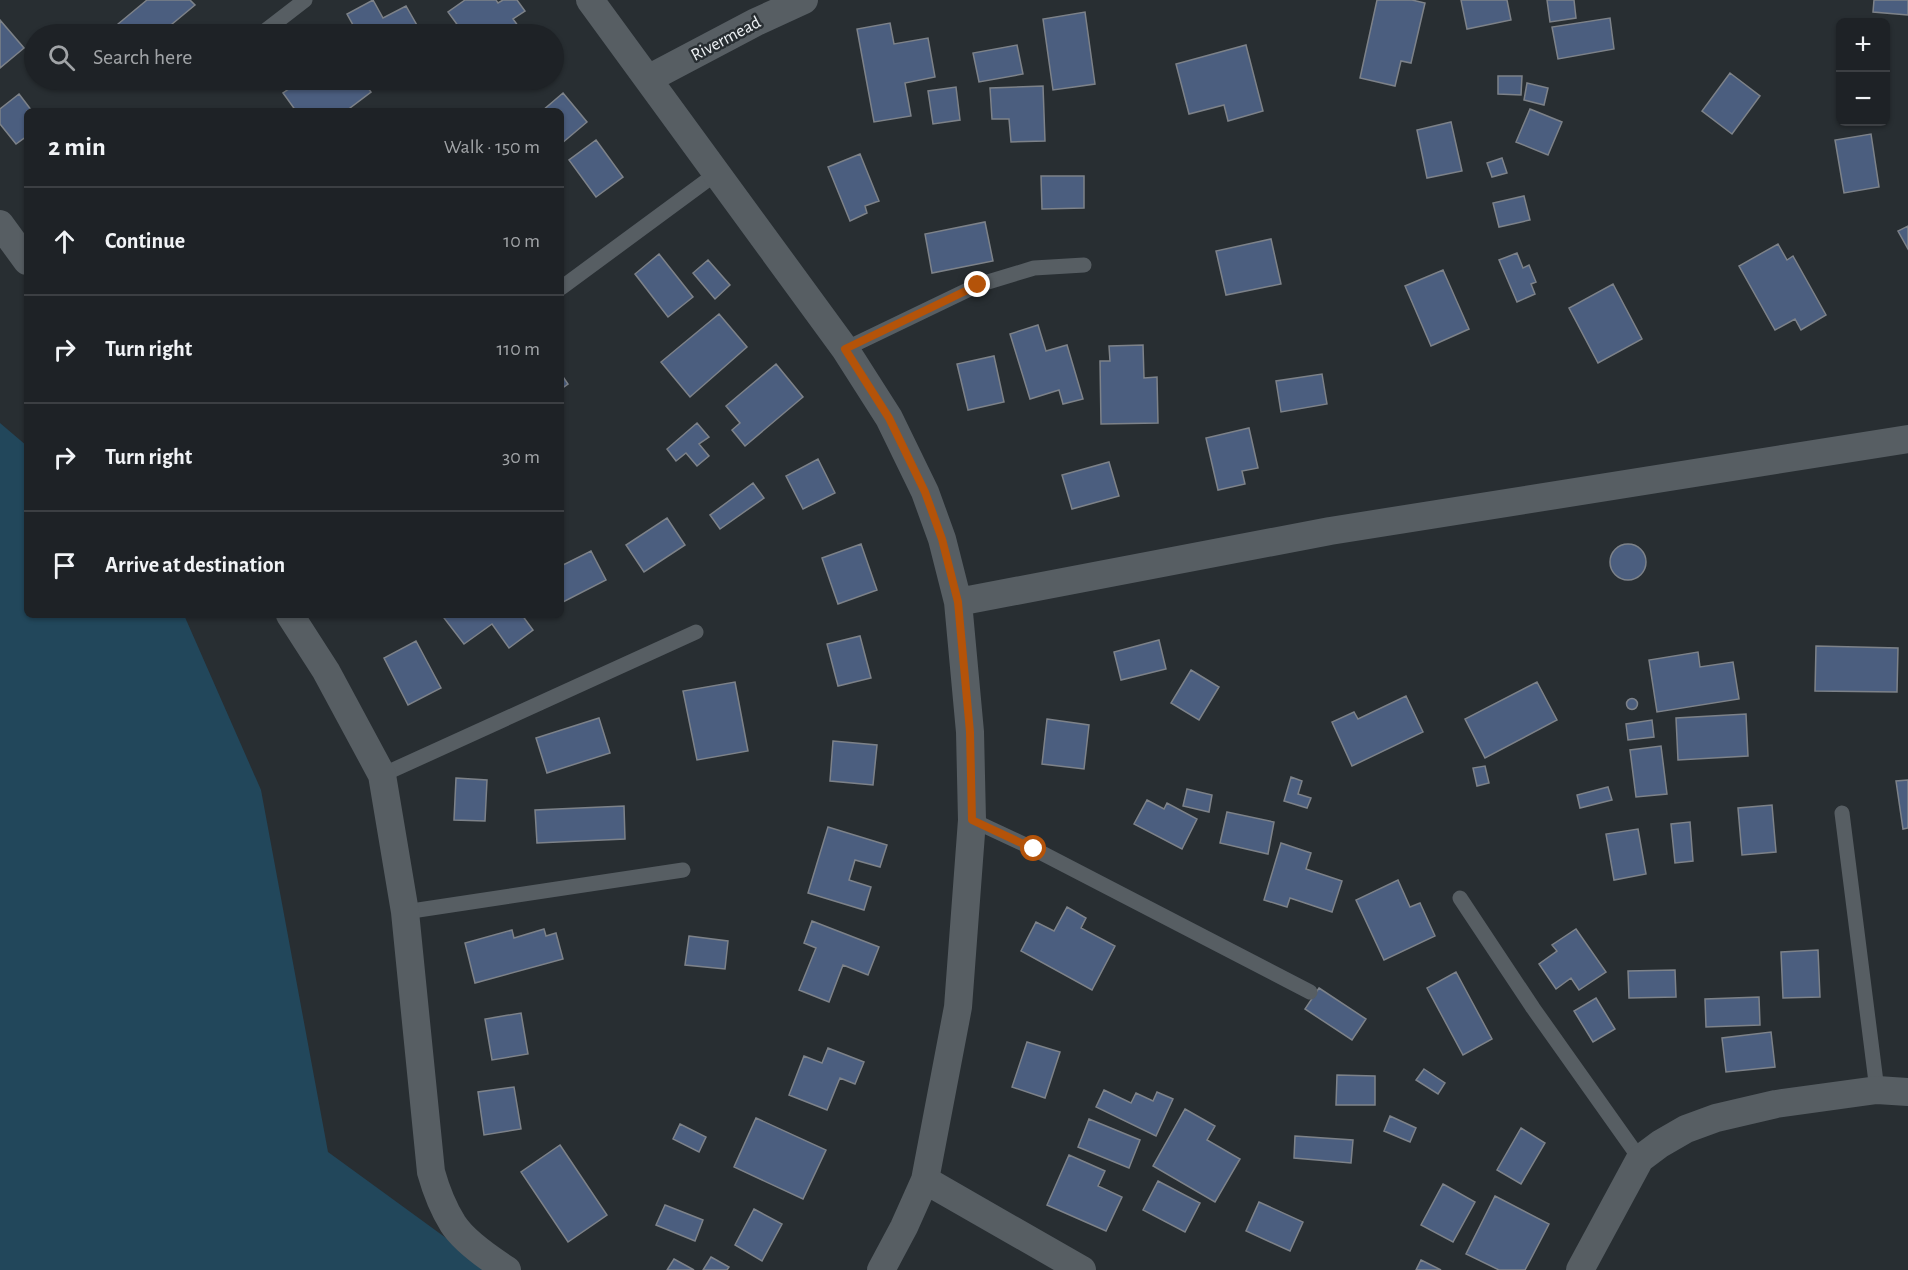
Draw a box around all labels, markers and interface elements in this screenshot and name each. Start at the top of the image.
street label: Rivermead [688,13,764,65]
map controls [1836,18,1890,126]
button: + [1836,18,1890,72]
search box [24,24,564,90]
icon: search [45,41,78,74]
text: Search here [93,46,192,68]
button: − [1836,72,1890,126]
text: 2 min [48,134,106,160]
text: Walk · 150 m [444,137,540,157]
icon: ahead [48,225,81,258]
text: Continue [105,230,185,252]
text: 10 m [503,231,540,251]
route end [964,271,990,297]
icon: right [48,333,81,366]
text: Turn right [105,338,192,360]
text: 110 m [496,339,540,359]
icon: right [48,441,81,474]
text: Turn right [105,446,192,468]
text: 30 m [502,447,540,467]
icon: arrive [48,549,81,582]
text: Arrive at destination [105,554,285,576]
route start [1020,835,1046,861]

